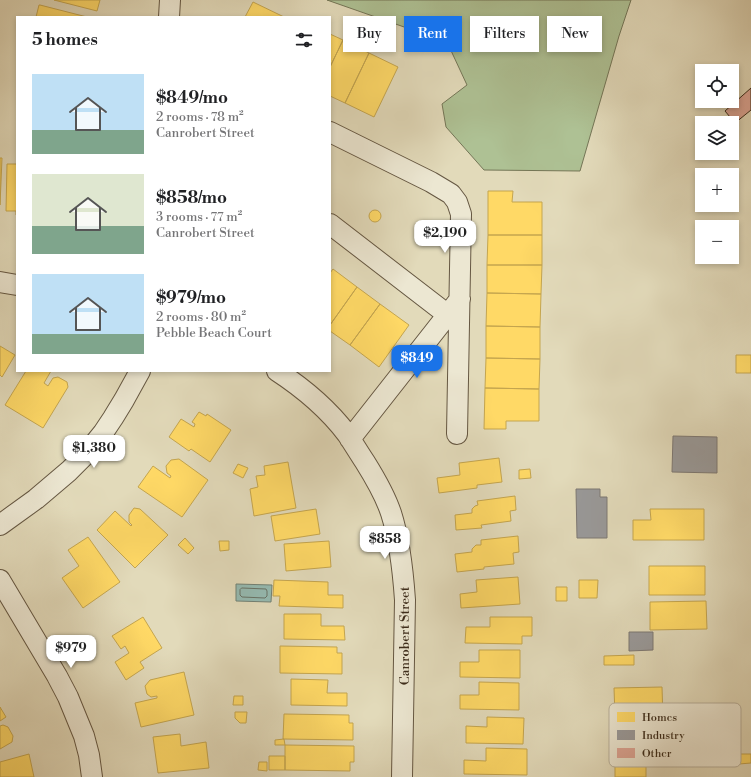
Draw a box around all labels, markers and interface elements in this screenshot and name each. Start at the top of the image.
chip: Buy [343,16,396,52]
chip: Rent [404,16,462,52]
chip: Filters [470,16,539,52]
chip: New [547,16,602,52]
text: 5 homes [32,29,98,51]
icon: filters [293,29,315,51]
map controls [695,64,739,264]
button: locate [695,64,739,108]
text: $849/mo [156,87,228,109]
icon: home [64,90,112,138]
text: 2 rooms · 78 m² [156,109,244,125]
button: layers [695,116,739,160]
text: Canrobert Street [156,125,255,141]
button: + [695,168,739,212]
text: $858/mo [156,187,227,209]
icon: home [64,190,112,238]
text: 3 rooms · 77 m² [156,209,242,225]
pin: $2,190 [412,220,478,254]
button: − [695,220,739,264]
text: Canrobert Street [156,225,255,241]
text: $2,190 [423,225,467,241]
text: $979/mo [156,287,226,309]
icon: home [64,290,112,338]
text: 2 rooms · 80 m² [156,309,246,325]
text: Pebble Beach Court [156,325,272,341]
pin: $849 [393,345,441,379]
text: $849 [400,350,434,366]
pin: $1,380 [61,435,127,469]
text: $1,380 [72,440,116,456]
pin: $858 [361,526,409,560]
text: $858 [369,531,401,547]
street label: Canrobert Street [397,586,413,685]
pin: $979 [47,635,95,669]
text: $979 [55,640,87,656]
legend [609,703,741,767]
text: Homes [642,711,677,725]
text: Industry [642,729,685,743]
text: Other [642,747,672,761]

